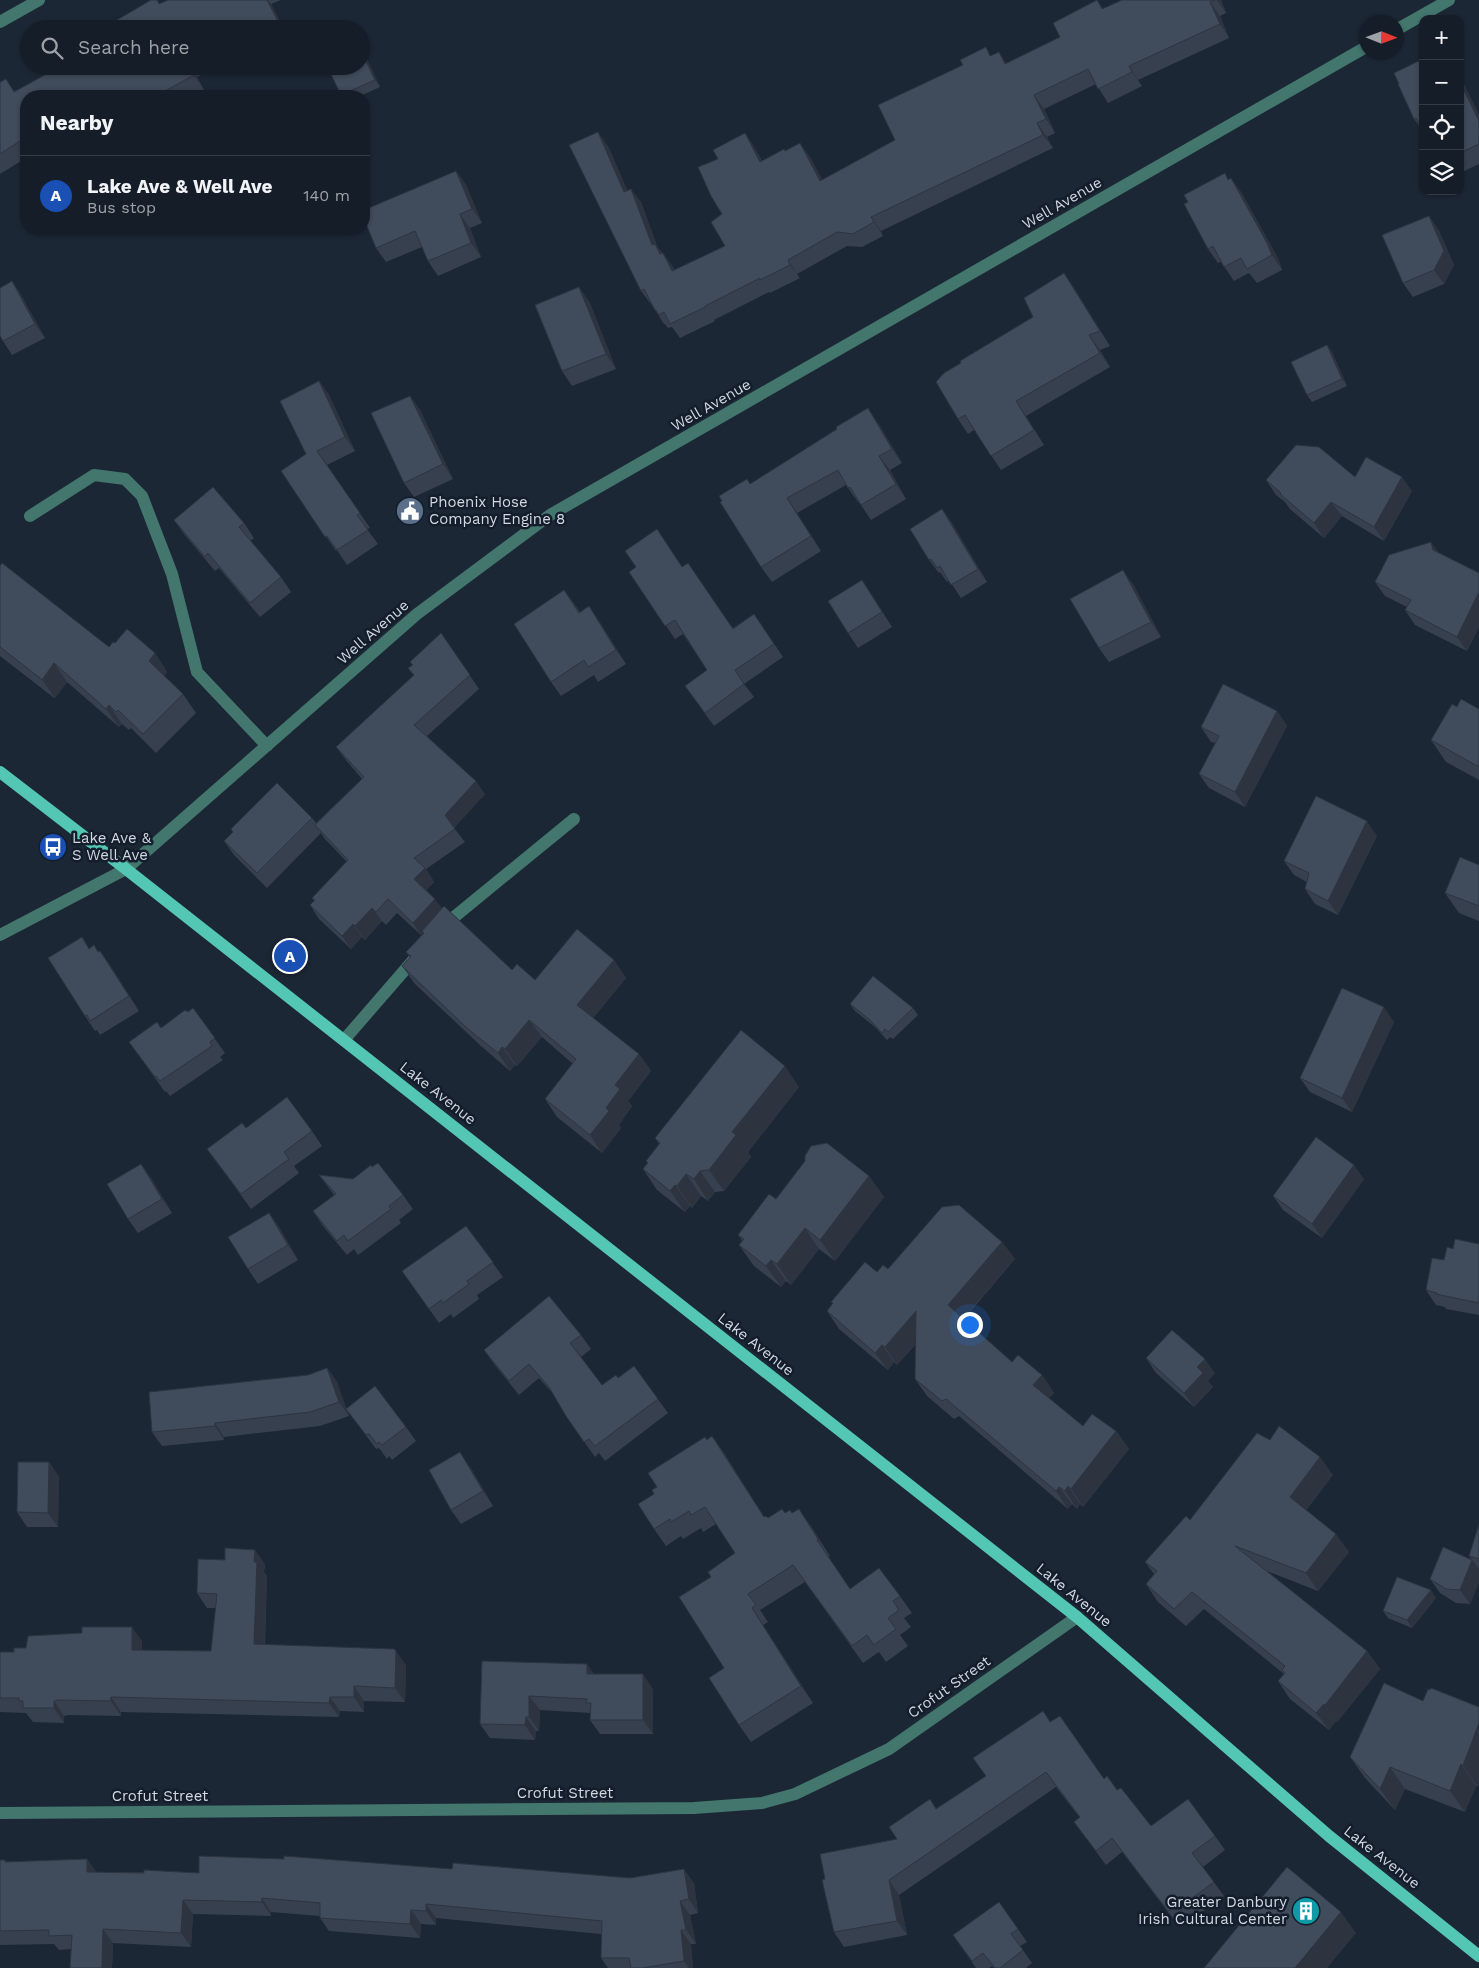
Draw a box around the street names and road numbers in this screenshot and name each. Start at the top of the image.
street label: Well Avenue [1019,173,1105,233]
street label: Well Avenue [668,375,754,435]
street label: Well Avenue [334,596,412,668]
street label: Lake Avenue [396,1058,480,1128]
street label: Lake Avenue [714,1309,798,1379]
street label: Lake Avenue [1033,1559,1115,1631]
street label: Crofut Street [904,1651,994,1722]
street label: Crofut Street [517,1784,614,1802]
street label: Crofut Street [112,1787,209,1805]
street label: Lake Avenue [1340,1822,1424,1892]

